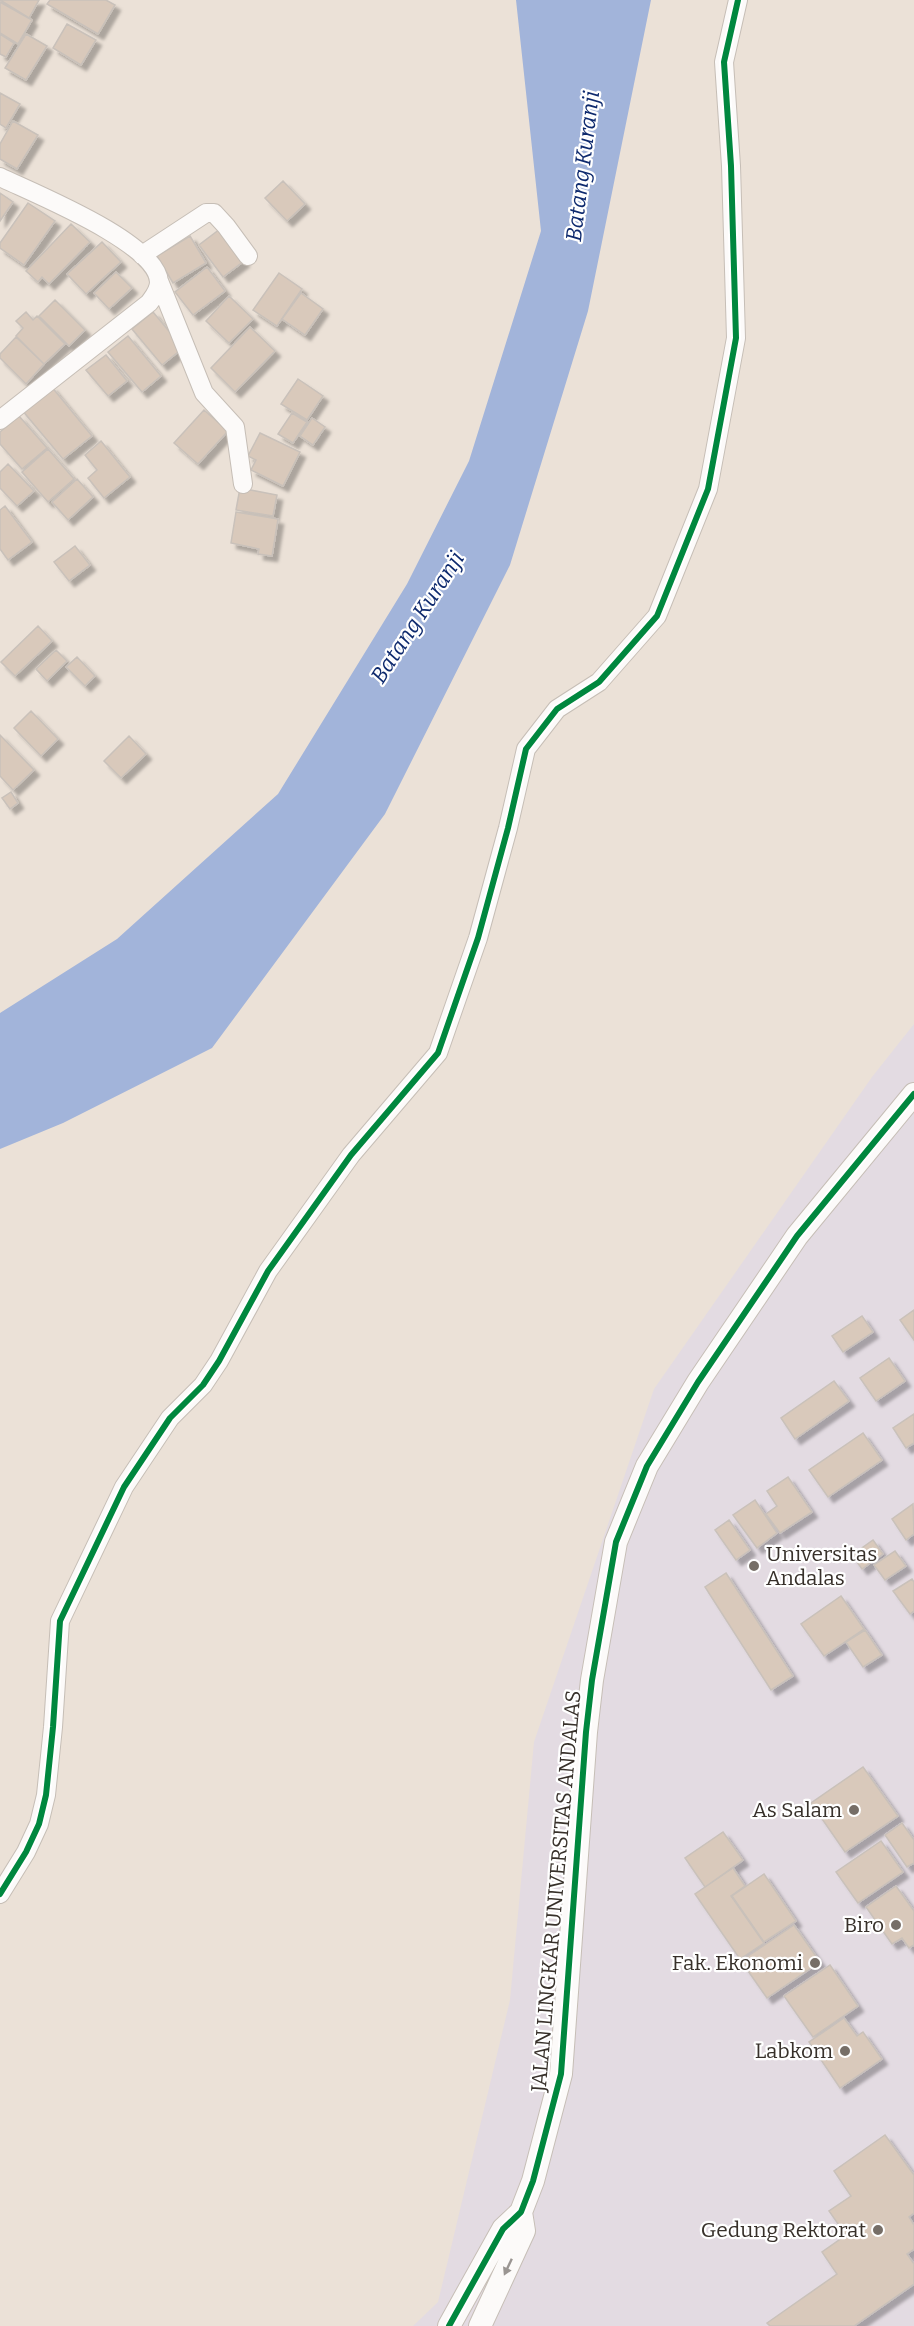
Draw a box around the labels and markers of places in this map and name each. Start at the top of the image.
place label: Universitas Andalas [766,1541,877,1591]
marker: Universitas Andalas [747,1559,761,1573]
place label: As Salam [752,1797,842,1823]
marker: As Salam [847,1803,861,1817]
place label: Biro [844,1912,884,1938]
marker: Biro [889,1918,903,1932]
place label: Fak. Ekonomi [672,1950,803,1976]
marker: Fak. Ekonomi [808,1956,822,1970]
place label: Labkom [755,2038,833,2064]
marker: Labkom [838,2044,852,2058]
place label: Gedung Rektorat [701,2217,866,2243]
marker: Gedung Rektorat [871,2223,885,2237]

